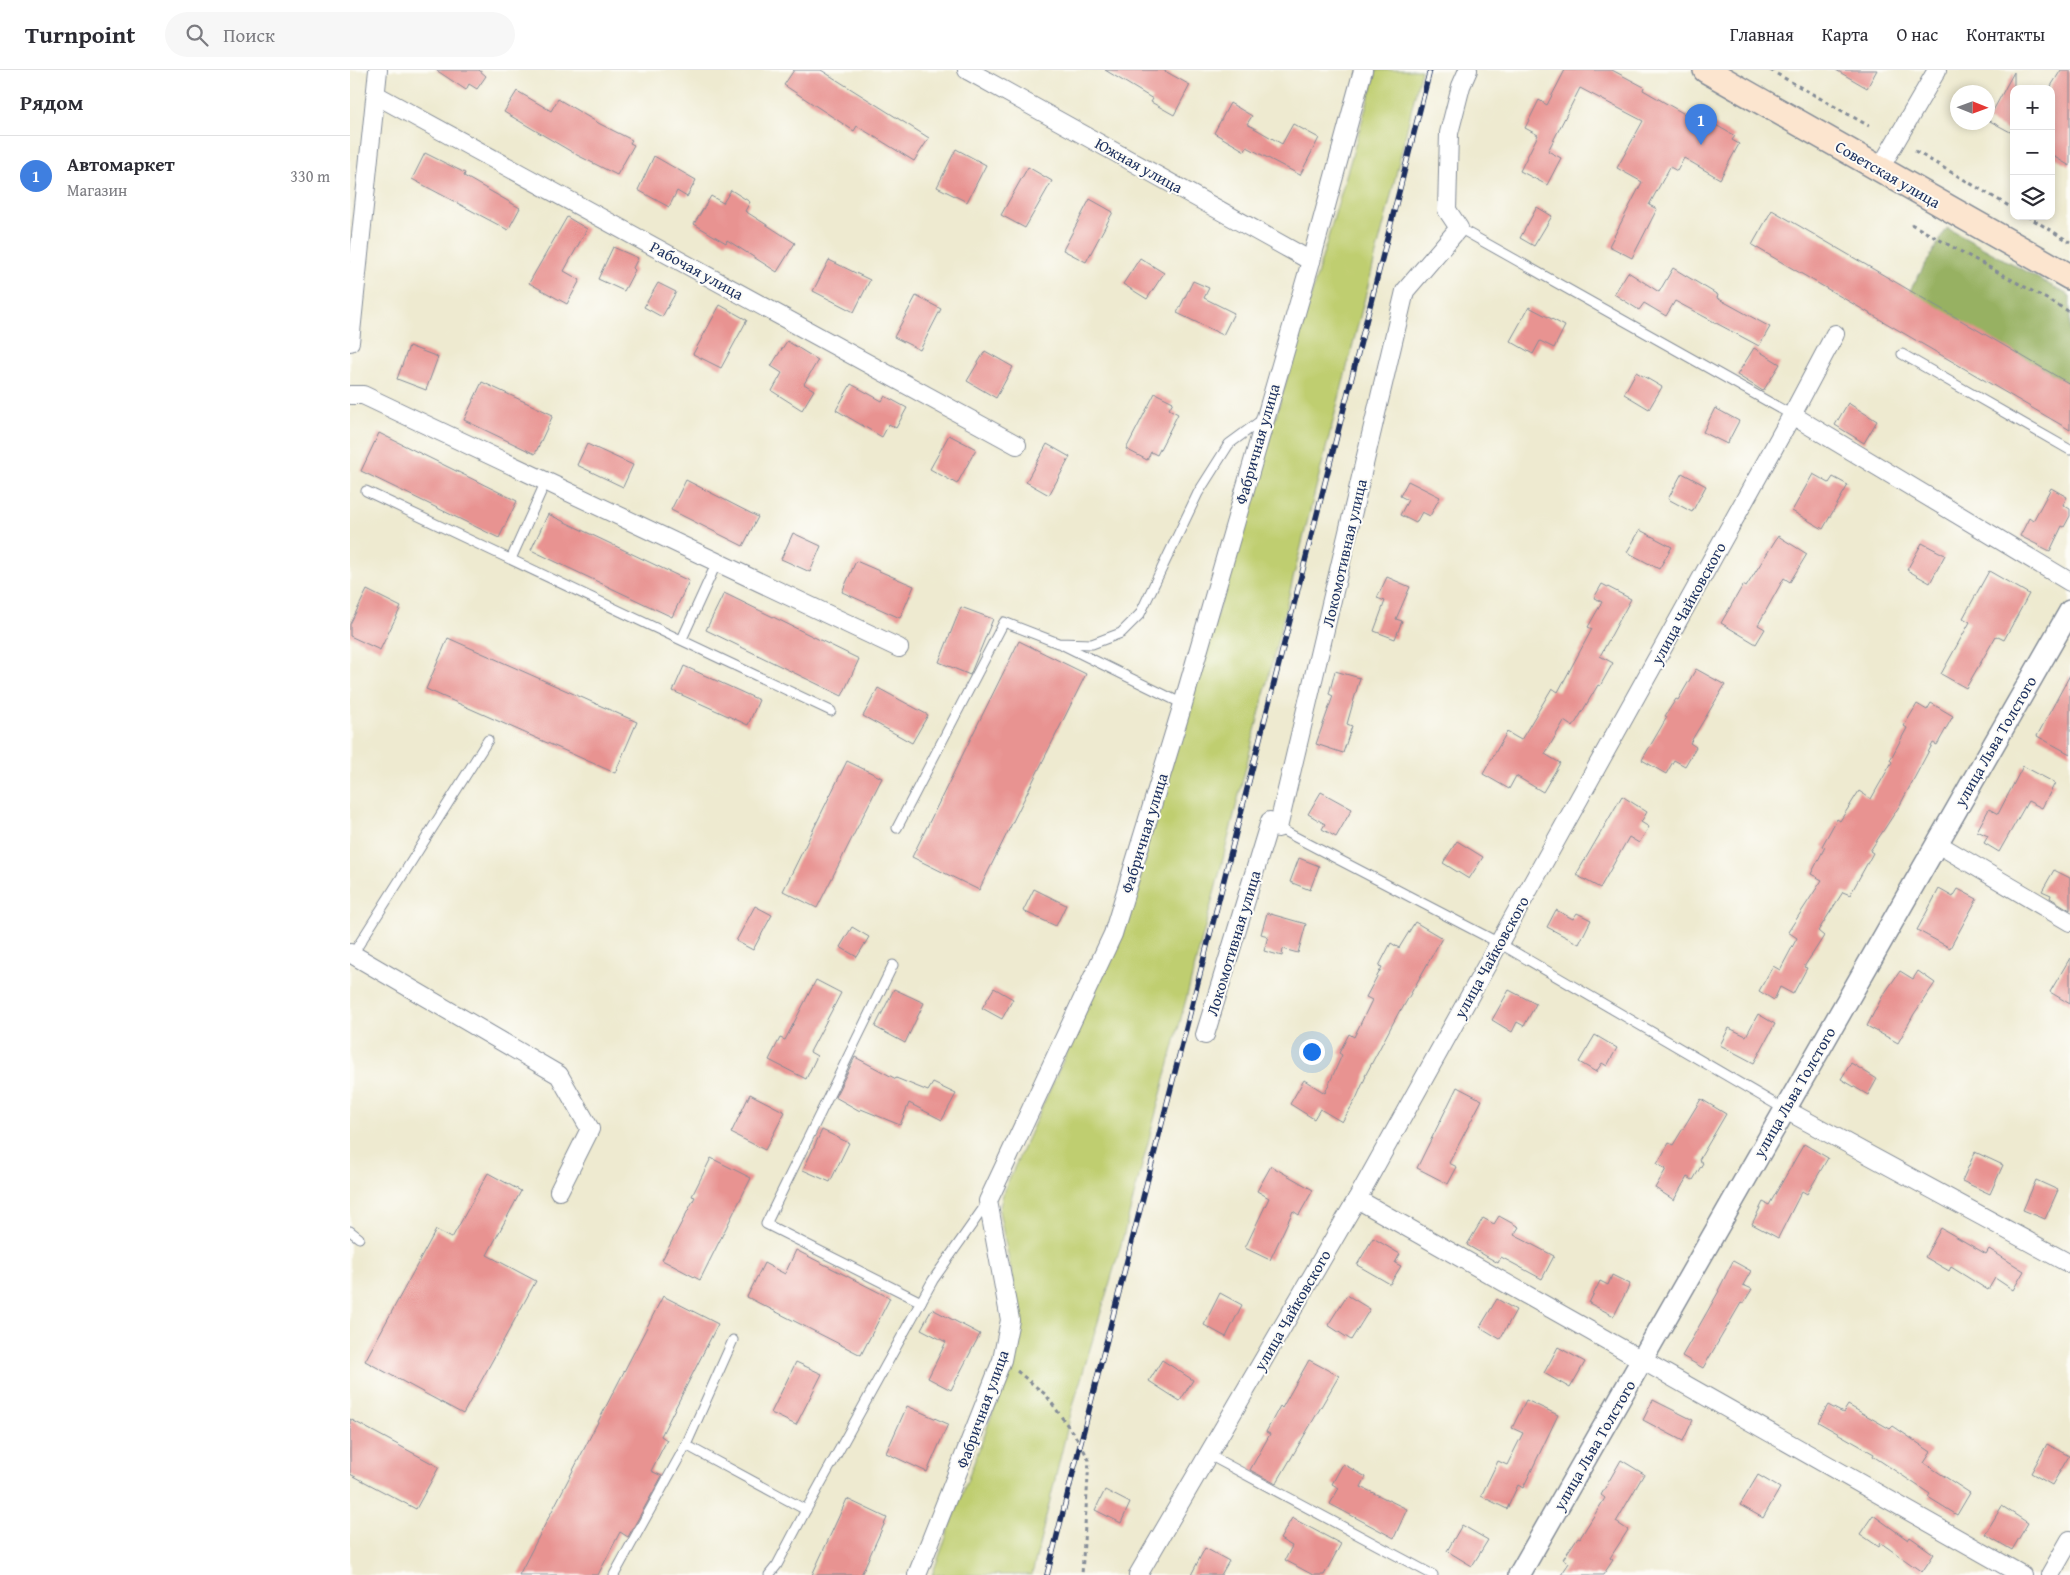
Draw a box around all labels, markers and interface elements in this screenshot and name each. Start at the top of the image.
search box [165,12,515,57]
text: Turnpoint [25,17,135,52]
icon: search [183,21,211,49]
text: Поиск [223,21,275,49]
text: Главная [1730,21,1794,48]
text: Карта [1822,21,1868,48]
text: О нас [1896,21,1938,48]
text: Контакты [1966,21,2045,48]
north arrow [1950,85,1995,130]
map controls [2010,85,2055,220]
button: + [2010,85,2055,130]
text: Рядом [20,87,83,118]
pin: 1 [1685,104,1717,145]
button: − [2010,130,2055,175]
street label: Южная улица [1091,131,1188,199]
street label: Советская улица [1831,134,1945,214]
text: Автомаркет [67,150,175,178]
text: 1 [32,164,40,188]
text: 330 m [290,164,330,188]
button: layers [2010,175,2055,220]
text: Магазин [67,178,127,202]
street label: Рабочая улица [646,234,748,306]
street label: Фабричная улица [1228,380,1286,507]
street label: Локомотивная улица [1315,476,1373,629]
street label: улица Чайковского [1644,537,1732,669]
street label: улица Льва Толстого [1947,671,2042,812]
street label: Фабричная улица [1114,770,1174,896]
street label: Локомотивная улица [1199,867,1267,1019]
street label: улица Чайковского [1447,891,1535,1023]
street label: улица Льва Толстого [1746,1022,1841,1163]
your location [1299,1039,1325,1065]
street label: улица Чайковского [1247,1245,1337,1376]
street label: Фабричная улица [949,1346,1015,1472]
street label: улица Льва Толстого [1546,1375,1641,1516]

